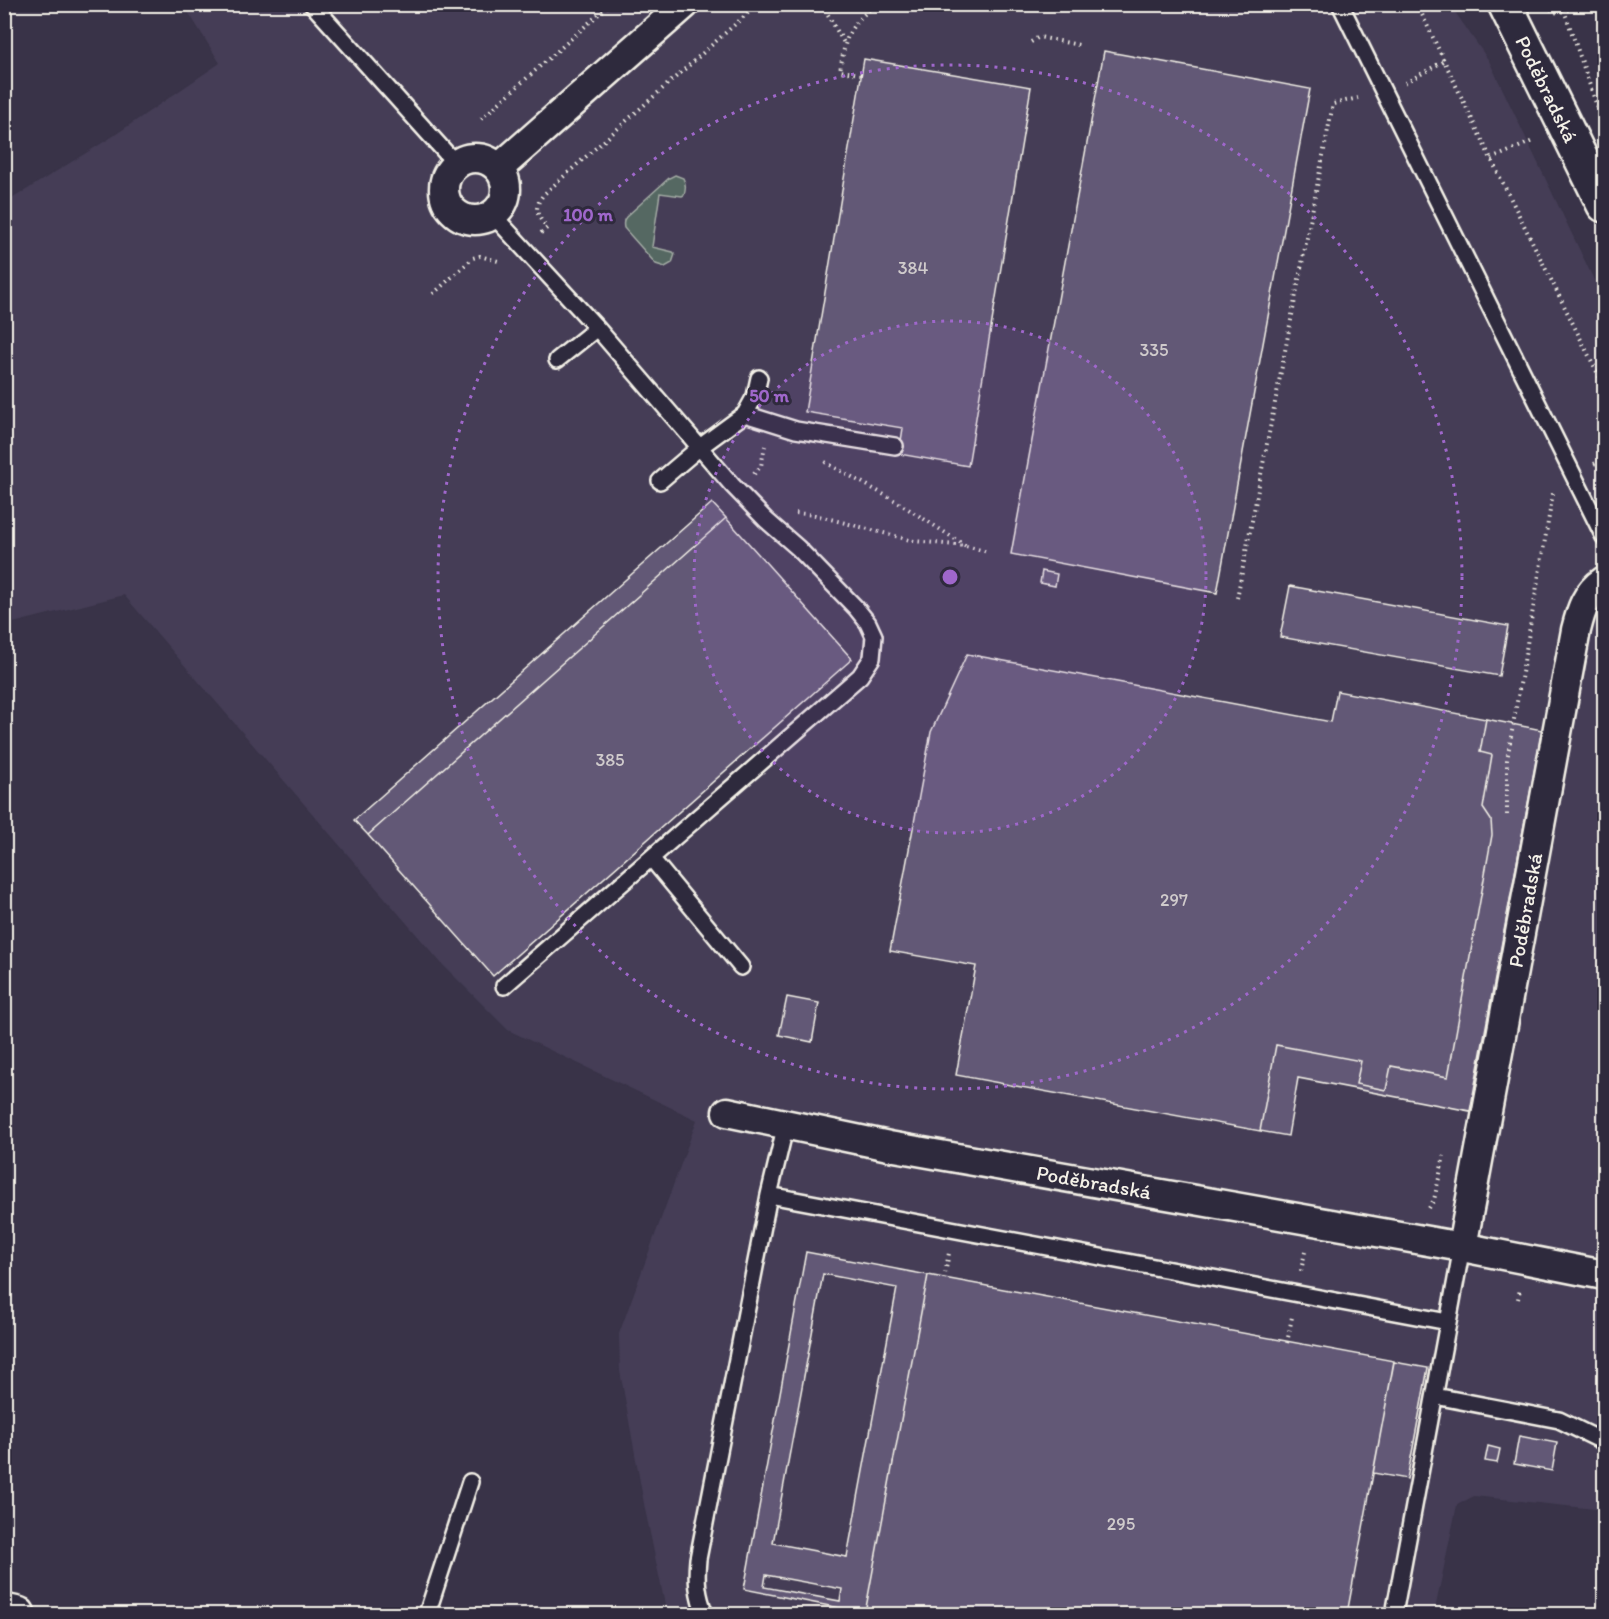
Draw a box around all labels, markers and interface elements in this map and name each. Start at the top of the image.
street label: Poděbradská [1510,31,1584,147]
text: 100 m [563,204,614,226]
house number: 384 [898,257,928,279]
house number: 335 [1139,339,1169,361]
text: 50 m [749,385,790,407]
centre of rings [940,567,960,587]
house number: 385 [595,749,625,771]
street label: Poděbradská [1503,851,1547,969]
house number: 297 [1160,889,1188,911]
street label: Poděbradská [1035,1160,1153,1204]
house number: 295 [1107,1513,1135,1535]

